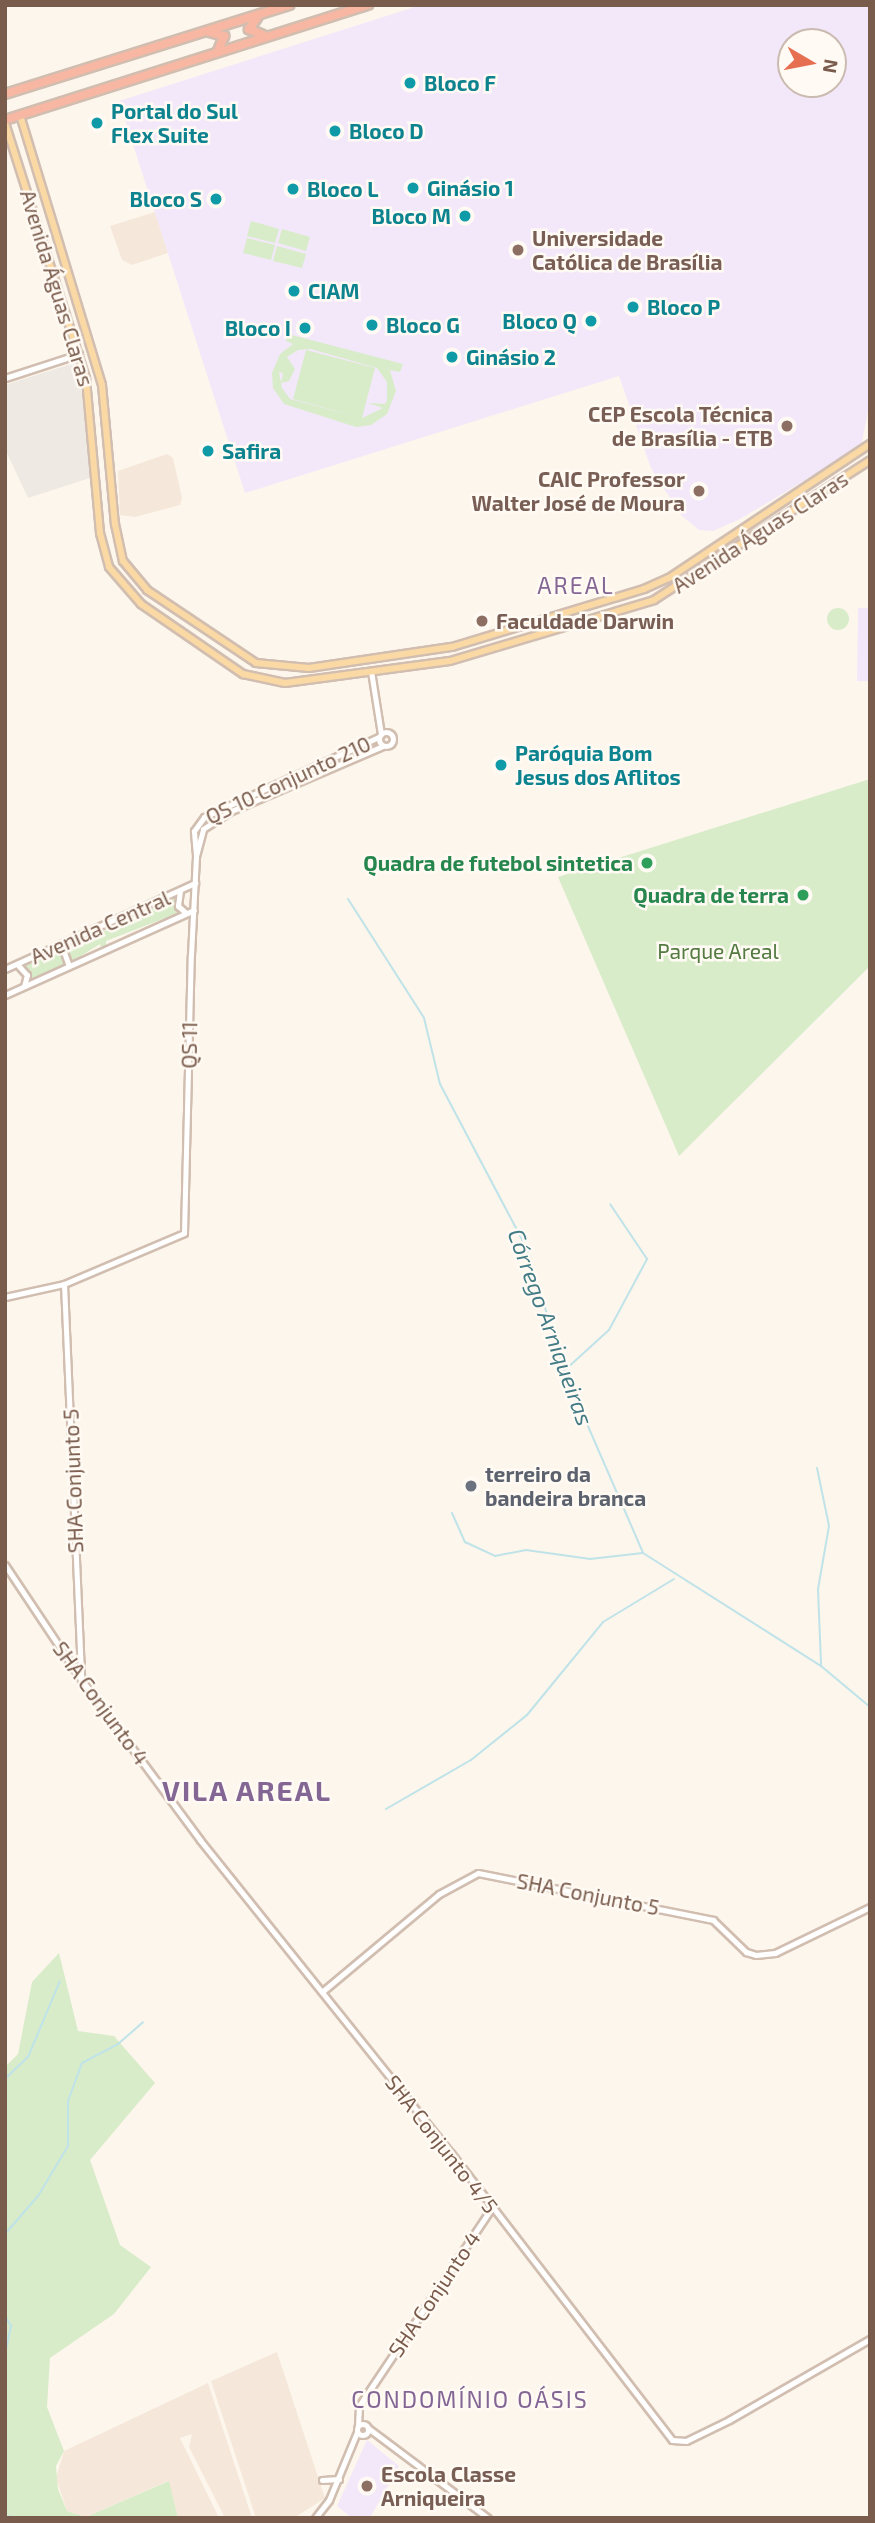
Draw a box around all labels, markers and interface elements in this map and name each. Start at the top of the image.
north arrow [777,28,847,98]
text: N [819,58,844,75]
place label: Bloco F [424,70,496,96]
marker: Bloco F [402,75,418,91]
place label: Portal do Sul Flex Suite [111,98,238,148]
marker: Portal do Sul Flex Suite [89,115,105,131]
place label: Bloco D [349,118,424,144]
marker: Bloco D [327,123,343,139]
place label: Ginásio 1 [427,175,514,201]
place label: Bloco L [307,176,378,202]
marker: Ginásio 1 [405,180,421,196]
marker: Bloco L [285,181,301,197]
place label: Bloco S [129,186,202,212]
street label: Avenida Águas Claras [15,187,99,389]
marker: Bloco S [208,191,224,207]
place label: Bloco M [372,203,451,229]
marker: Bloco M [457,208,473,224]
place label: Universidade Católica de Brasília [532,225,722,275]
marker: Universidade Católica de Brasília [510,242,526,258]
place label: CIAM [308,278,359,304]
marker: CIAM [286,283,302,299]
place label: Bloco P [647,294,720,320]
marker: Bloco P [625,299,641,315]
place label: Bloco Q [502,308,577,334]
place label: Bloco G [386,312,460,338]
marker: Bloco Q [583,313,599,329]
place label: Bloco I [225,315,291,341]
marker: Bloco G [364,317,380,333]
marker: Bloco I [297,320,313,336]
place label: Ginásio 2 [466,344,556,370]
marker: Ginásio 2 [444,349,460,365]
place label: CEP Escola Técnica de Brasília - ETB [587,401,773,451]
marker: CEP Escola Técnica de Brasília - ETB [779,418,795,434]
place label: Safira [222,438,281,464]
marker: Safira [200,443,216,459]
place label: CAIC Professor Walter José de Moura [471,466,685,516]
street label: Avenida Águas Claras [667,466,853,598]
marker: CAIC Professor Walter José de Moura [691,483,707,499]
district label: AREAL [538,571,614,599]
place label: Faculdade Darwin [496,608,674,634]
marker: Faculdade Darwin [474,613,490,629]
street label: QS 10 Conjunto 210 [201,731,375,829]
place label: Paróquia Bom Jesus dos Aflitos [515,740,681,790]
marker: Paróquia Bom Jesus dos Aflitos [493,757,509,773]
place label: Quadra de futebol sintetica [362,850,633,876]
marker: Quadra de futebol sintetica [639,855,655,871]
place label: Quadra de terra [633,882,789,908]
street label: Avenida Central [26,885,174,969]
marker: Quadra de terra [795,887,811,903]
park label: Parque Areal [657,938,779,964]
street label: QS 11 [176,1021,202,1069]
water label: Córrego Arniqueiras [502,1225,600,1429]
street label: SHA Conjunto 5 [58,1408,88,1554]
place label: terreiro da bandeira branca [485,1461,646,1511]
marker: terreiro da bandeira branca [463,1478,479,1494]
street label: SHA Conjunto 4 [48,1636,154,1770]
district label: VILA AREAL [163,1773,331,1807]
street label: SHA Conjunto 5 [514,1868,662,1920]
street label: SHA Conjunto 4/5 [380,2070,504,2218]
street label: SHA Conjunto 4 [383,2226,485,2362]
district label: CONDOMÍNIO OÁSIS [353,2385,587,2413]
place label: Escola Classe Arniqueira [381,2461,516,2511]
marker: Escola Classe Arniqueira [359,2478,375,2494]

